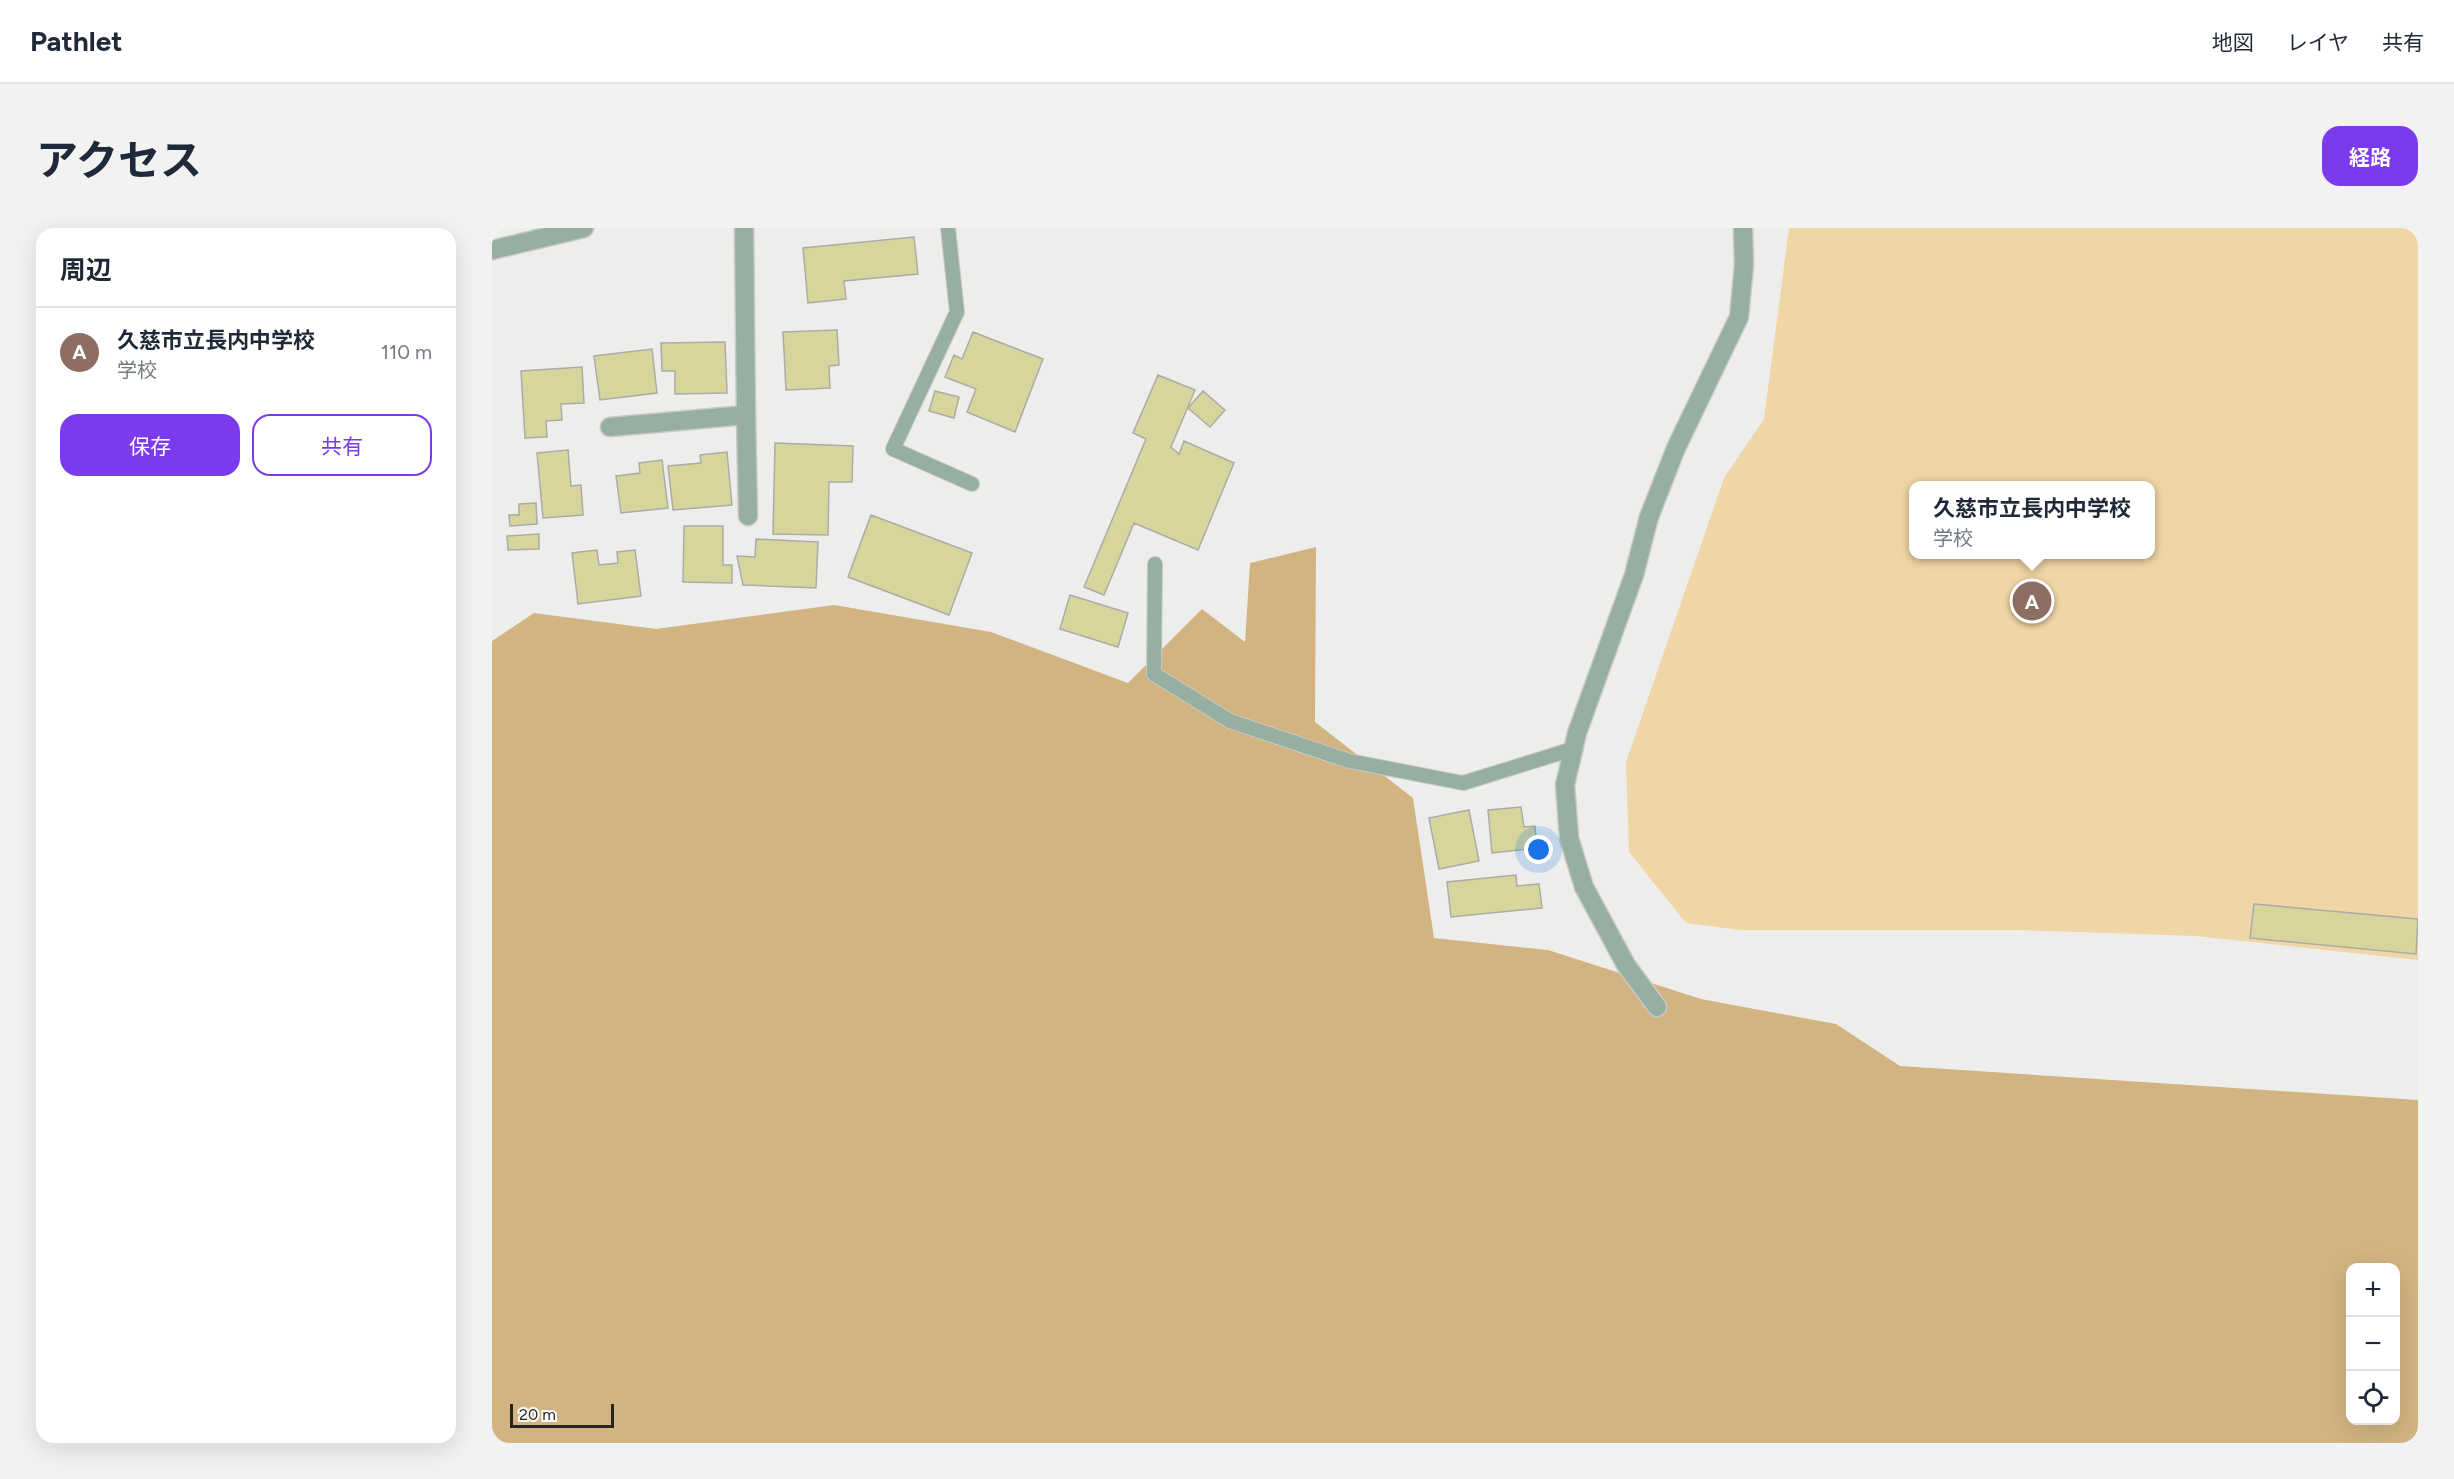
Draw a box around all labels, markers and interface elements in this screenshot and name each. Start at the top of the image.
text: Pathlet [30,24,122,58]
text: 地図 [2212,30,2254,55]
text: レイヤ [2287,30,2349,55]
text: 共有 [2382,30,2424,55]
button: 経路 [2322,126,2418,186]
text: アクセス [36,135,202,186]
text: 周辺 [60,254,112,286]
text: 久慈市立長内中学校 [117,327,315,354]
text: A [72,340,87,364]
text: 110 m [381,340,432,364]
text: 学校 [117,358,157,382]
button: 保存 [60,414,240,476]
button: 共有 [252,414,432,476]
popup [1909,481,2155,559]
text: 久慈市立長内中学校 [1933,495,2131,522]
text: 学校 [1933,526,1973,550]
pin: A [2012,578,2052,623]
your location [1524,835,1553,864]
map controls [2346,1263,2400,1425]
button: + [2346,1263,2400,1317]
button: − [2346,1317,2400,1371]
button: locate [2346,1371,2400,1425]
scale bar [510,1401,614,1428]
text: 20 m [519,1405,556,1424]

